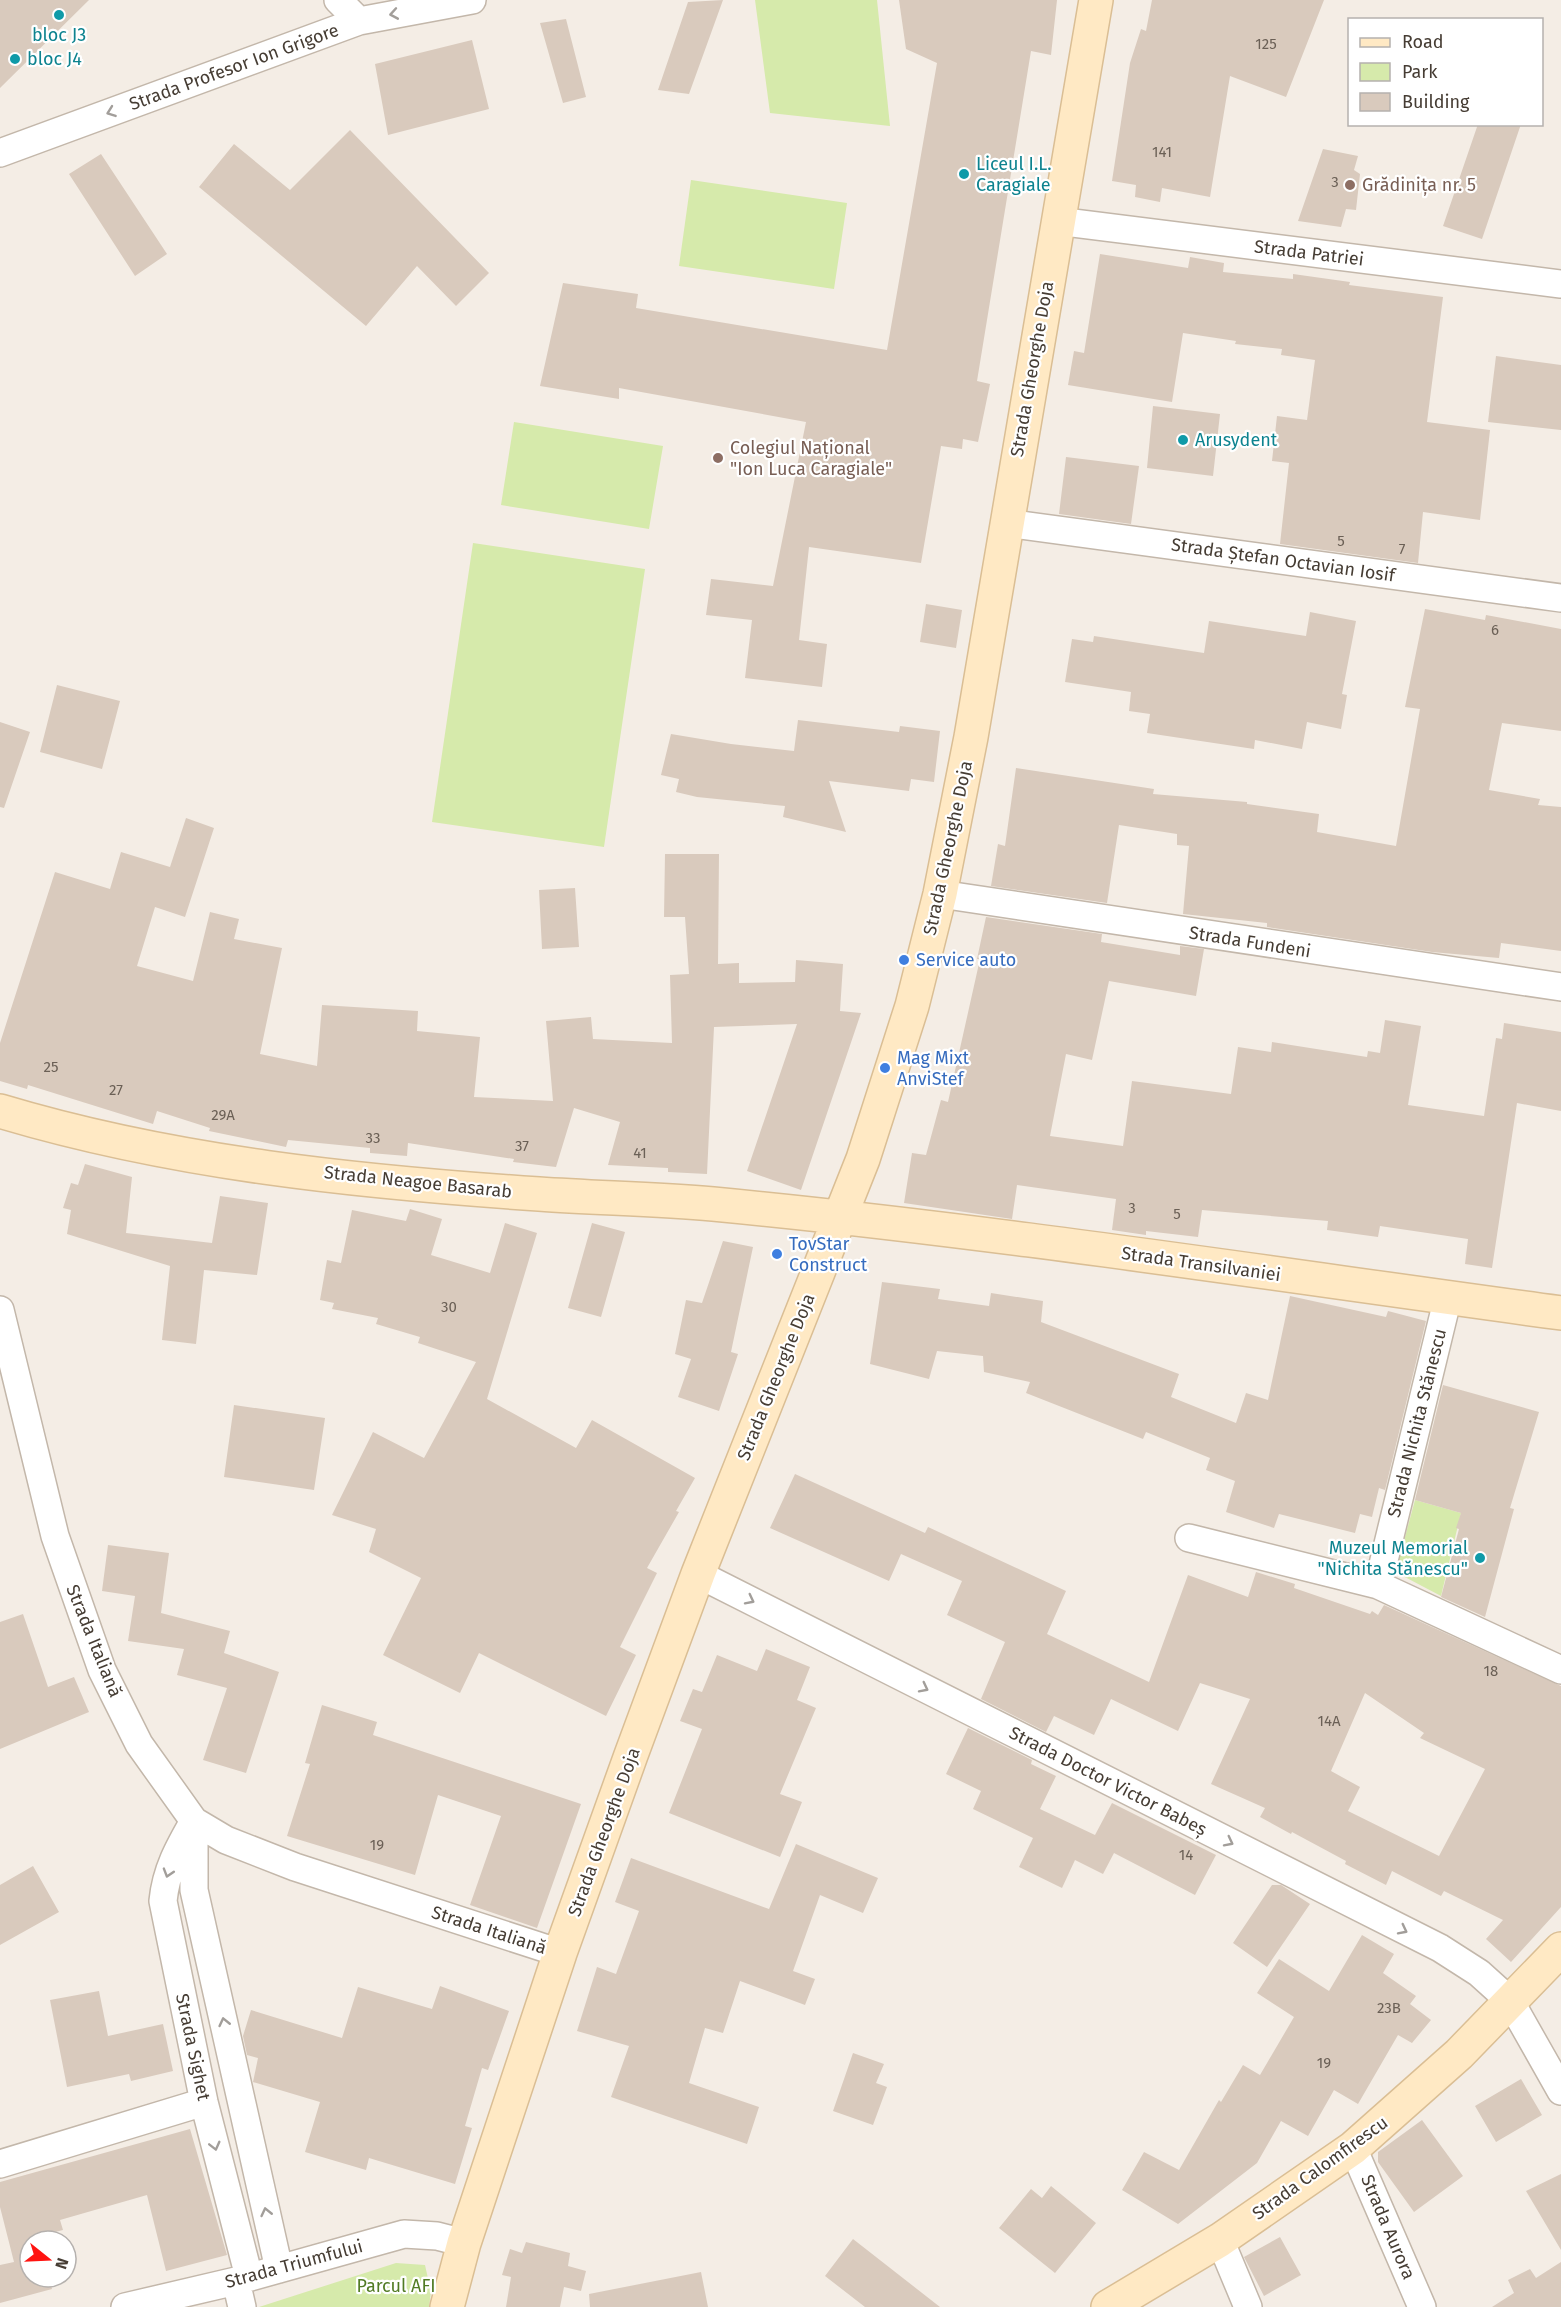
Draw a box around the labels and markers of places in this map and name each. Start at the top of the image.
marker: bloc J3 [52,8,66,22]
place label: bloc J3 [32,24,86,46]
place label: bloc J4 [27,48,82,70]
marker: bloc J4 [8,52,22,66]
place label: Liceul I.L. Caragiale [976,153,1052,196]
marker: Liceul I.L. Caragiale [957,167,971,181]
place label: Grădinița nr. 5 [1362,174,1476,197]
marker: Grădinița nr. 5 [1343,178,1357,192]
place label: Arusydent [1195,429,1278,451]
marker: Arusydent [1176,433,1190,447]
place label: Colegiul Național "Ion Luca Caragiale" [730,437,892,480]
marker: Colegiul Național "Ion Luca Caragiale" [711,451,725,465]
place label: Service auto [916,949,1016,971]
marker: Service auto [897,953,911,967]
place label: Mag Mixt AnviStef [897,1047,970,1090]
marker: Mag Mixt AnviStef [878,1061,892,1075]
place label: TovStar Construct [789,1233,868,1276]
marker: TovStar Construct [770,1247,784,1261]
place label: Muzeul Memorial "Nichita Stănescu" [1317,1537,1468,1580]
marker: Muzeul Memorial "Nichita Stănescu" [1473,1551,1487,1565]

